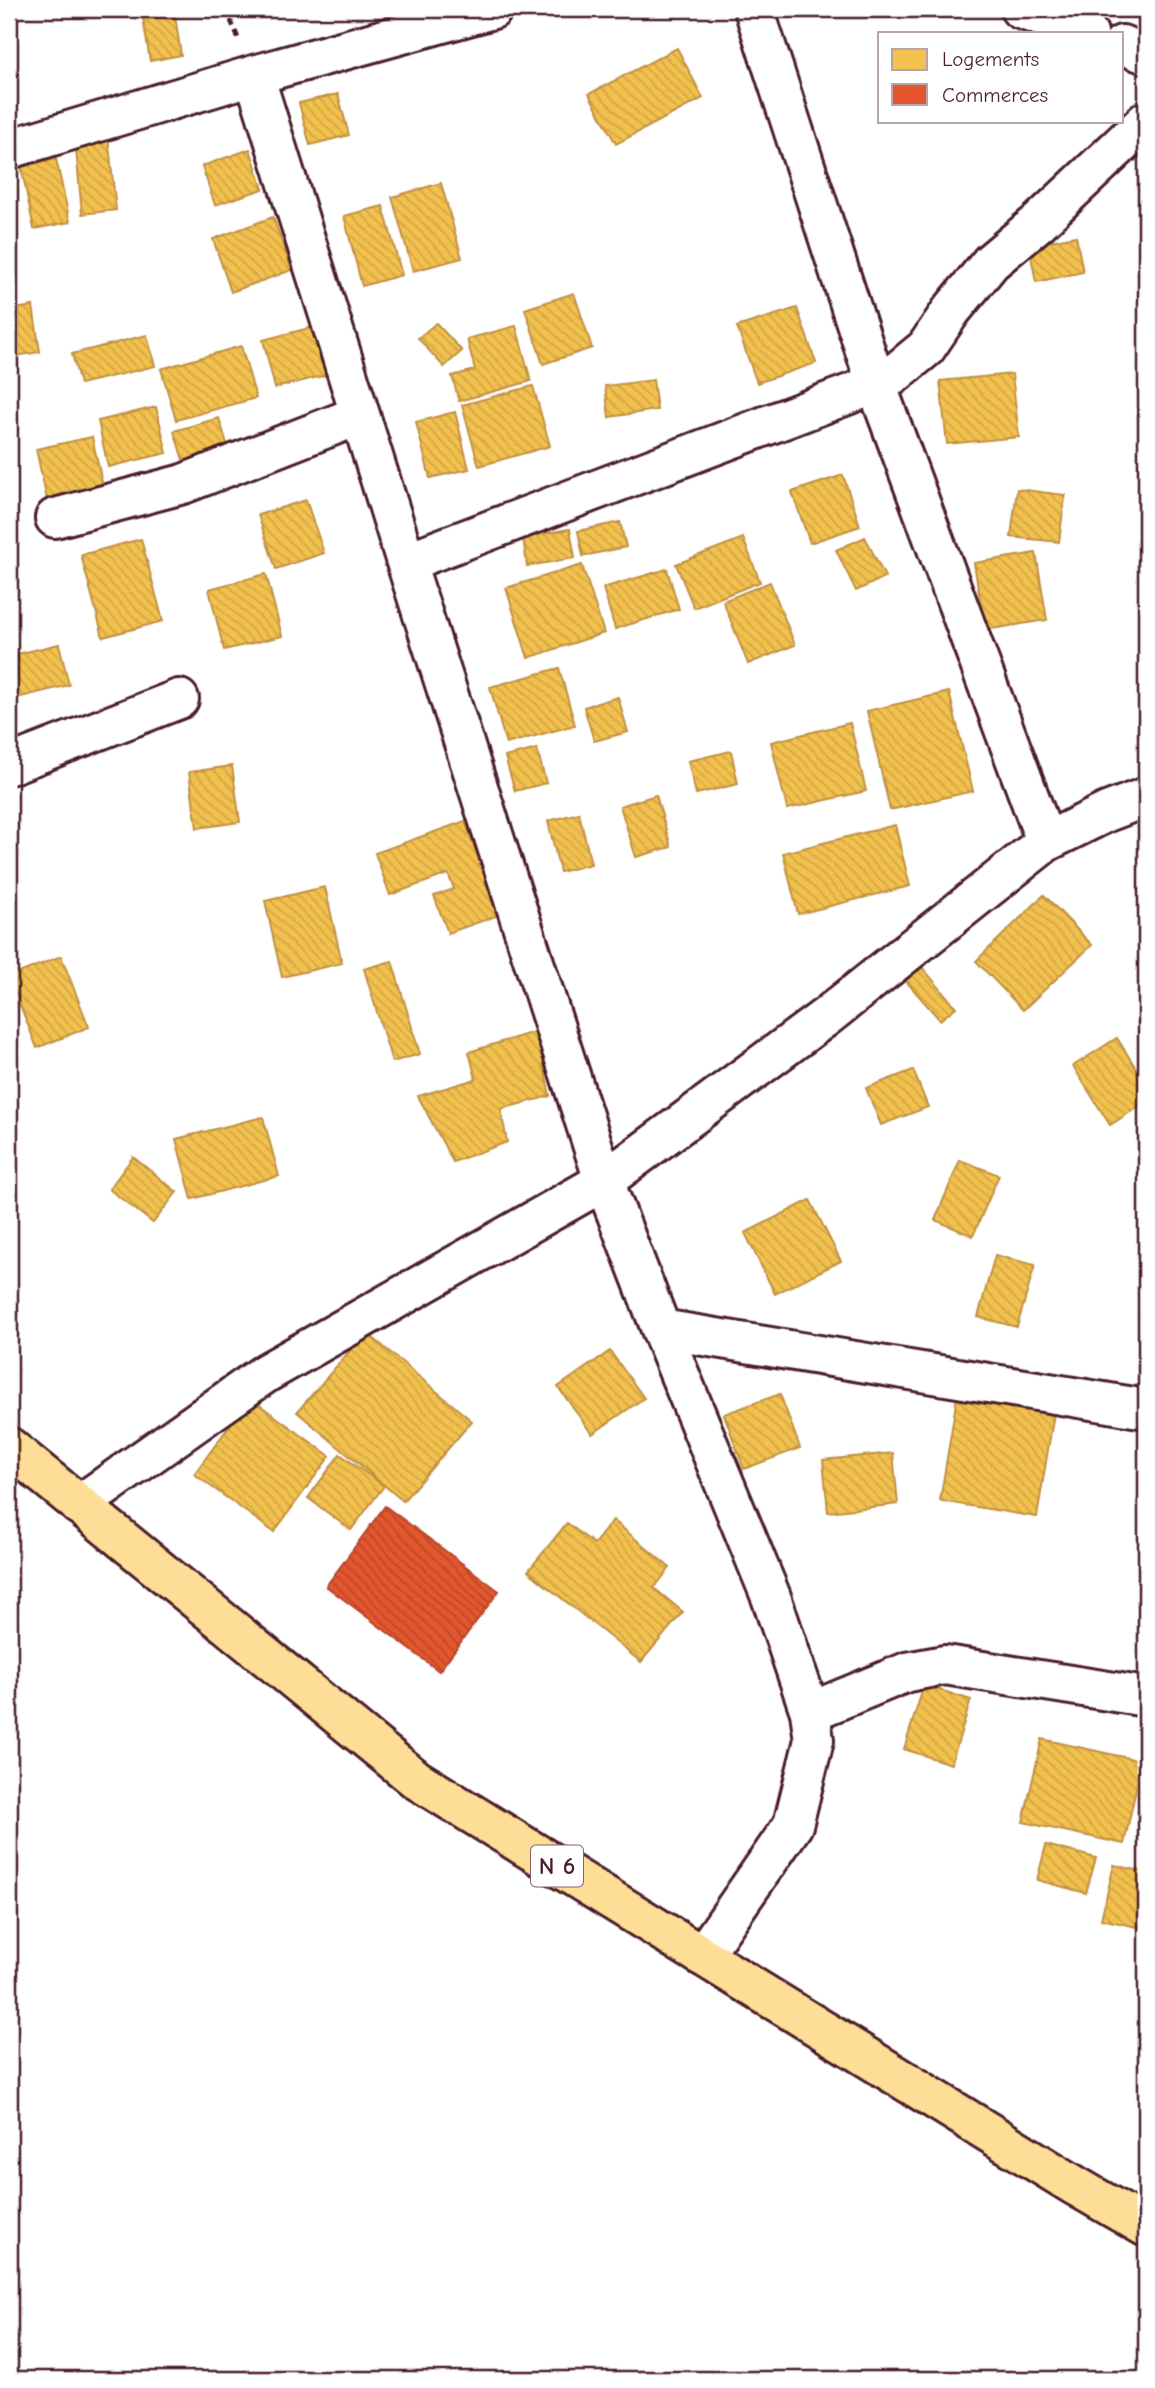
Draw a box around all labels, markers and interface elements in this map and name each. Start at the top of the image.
legend [878,32,1124,122]
text: Logements [942,47,1039,71]
text: Commerces [942,83,1048,107]
road number: N 6 [531,1845,583,1886]

